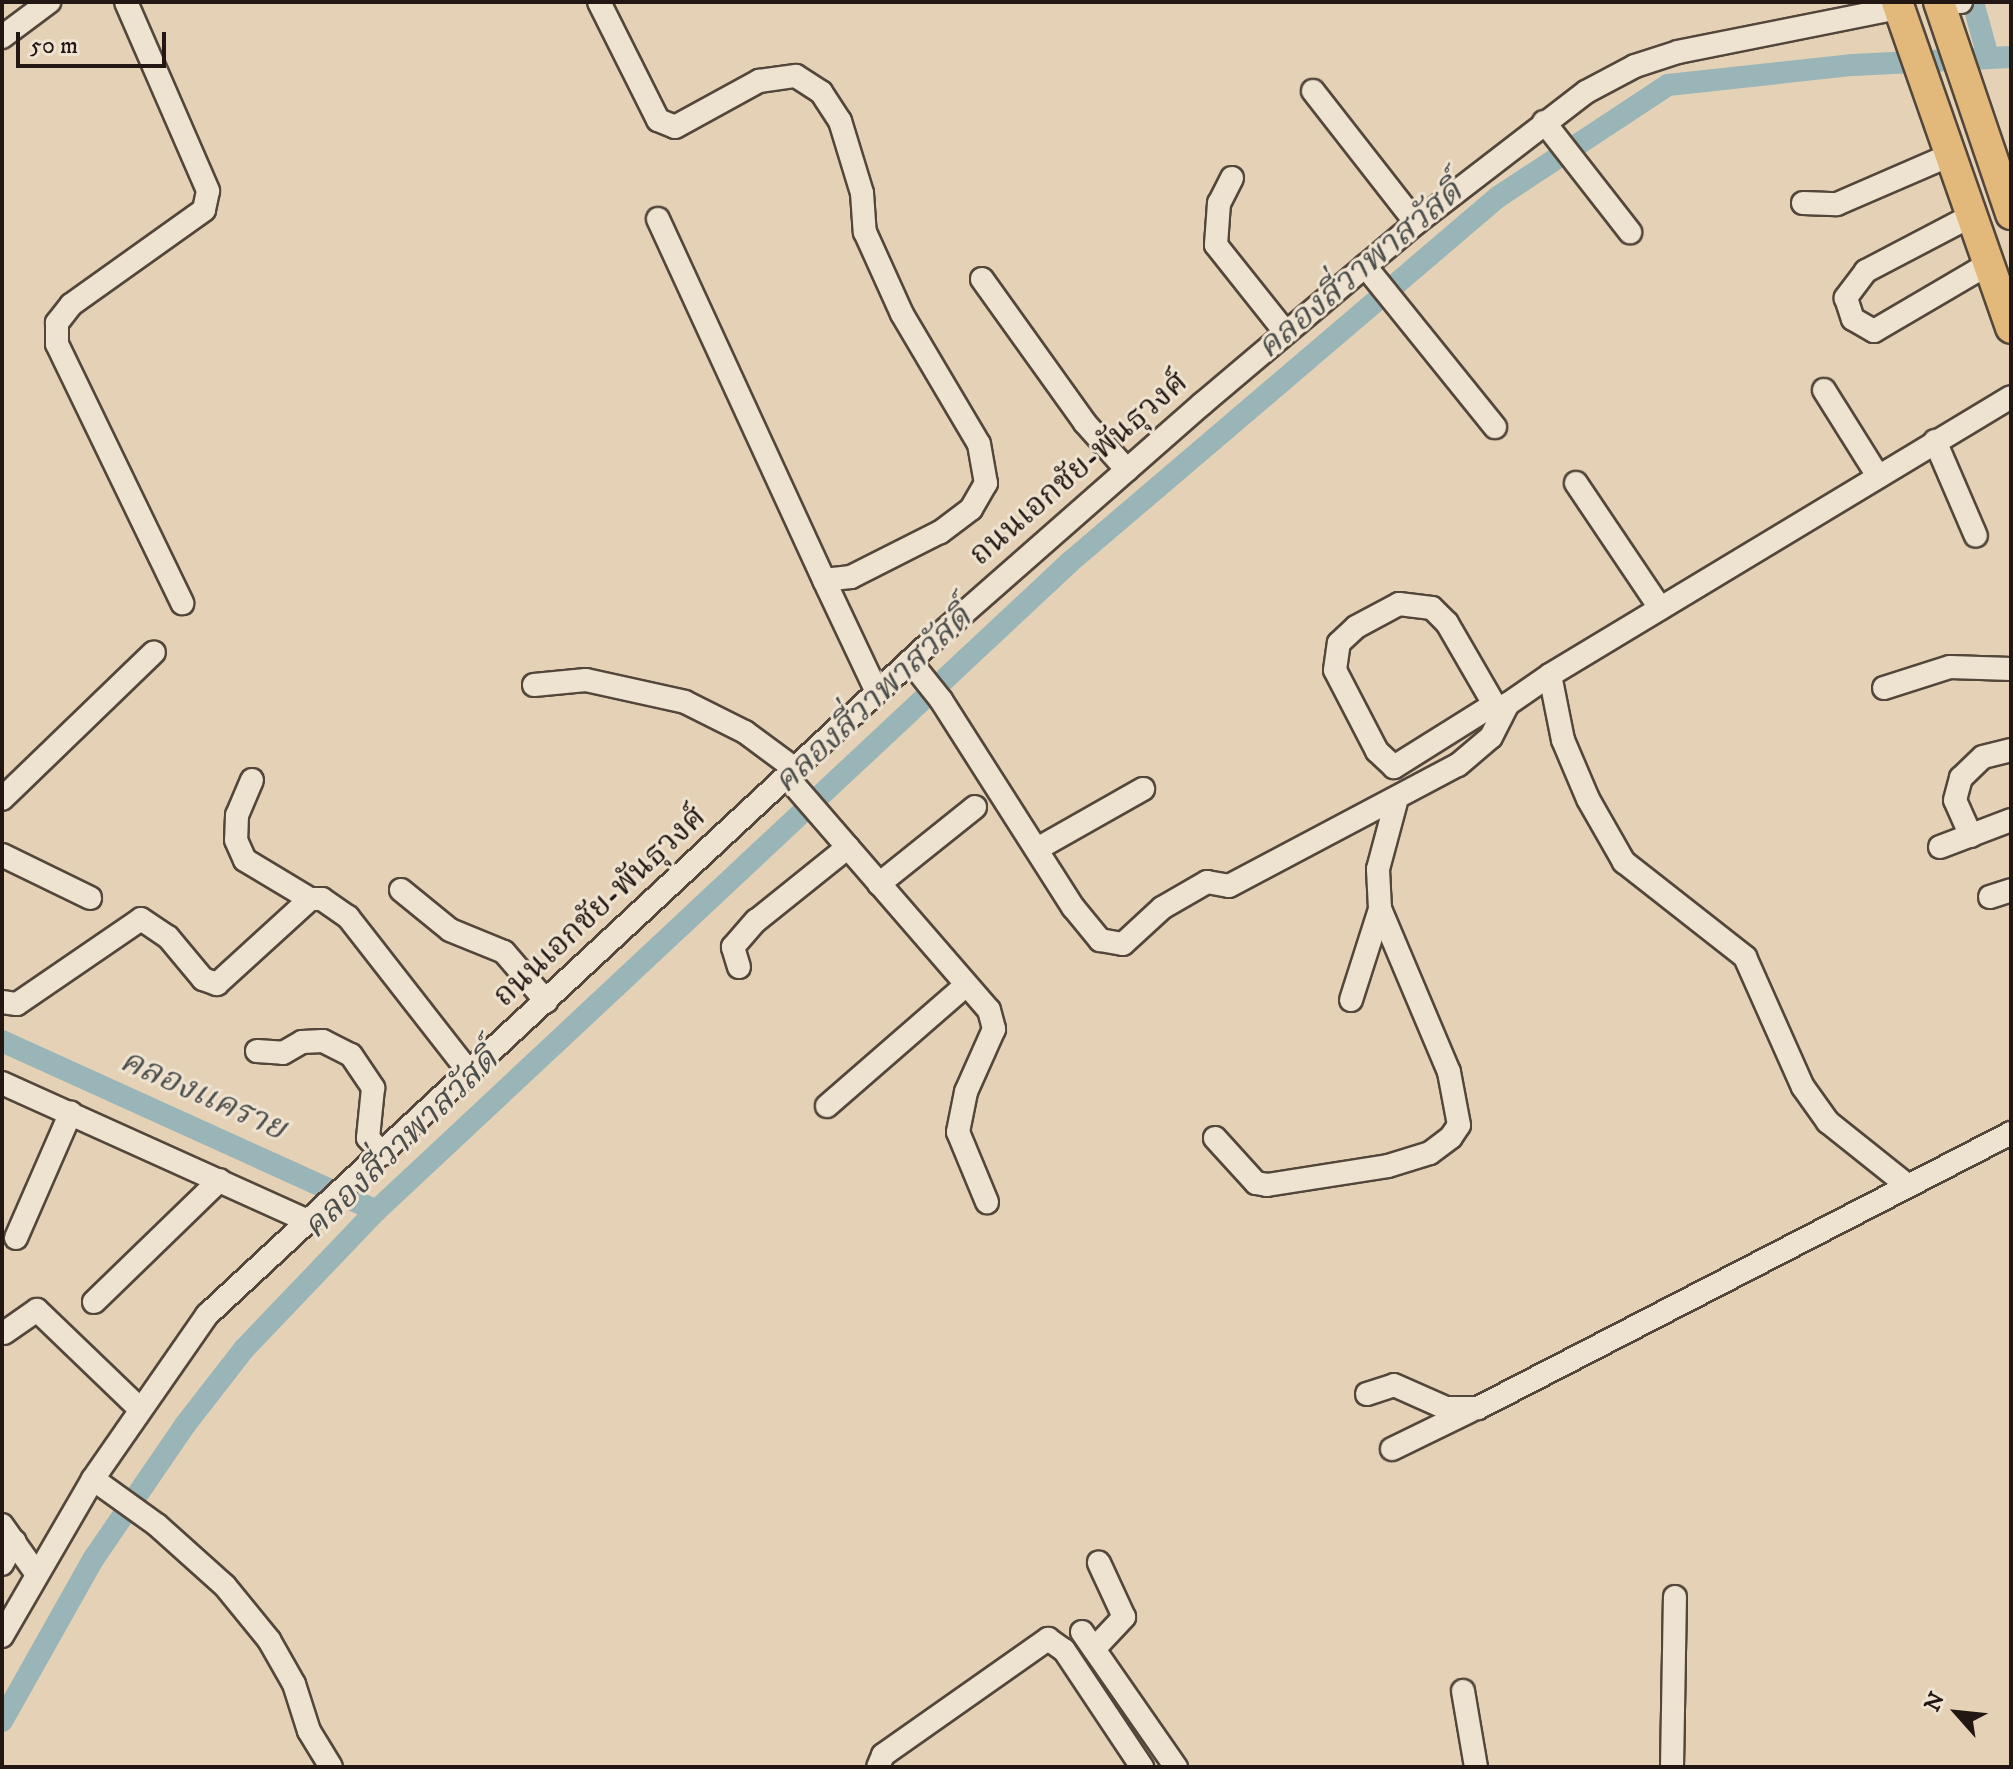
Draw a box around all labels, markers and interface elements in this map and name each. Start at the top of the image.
scale bar [20,16,170,66]
text: 50 m [30,31,78,61]
water label: คลองสี่วาพาสวัสดิ์ [1249,172,1471,368]
street label: ถนนเอกชัย-พันธุวงศ์ [962,364,1196,574]
water label: คลองสี่วาพาสวัสดิ์ [765,598,981,802]
street label: ถนนเอกชัย-พันธุวงศ์ [485,798,715,1016]
water label: คลองเเคราย [114,1040,292,1150]
water label: คลองสี่วาพาสวัสดิ์ [295,1040,507,1248]
north arrow [1917,1673,1997,1753]
text: N [1919,1688,1951,1716]

